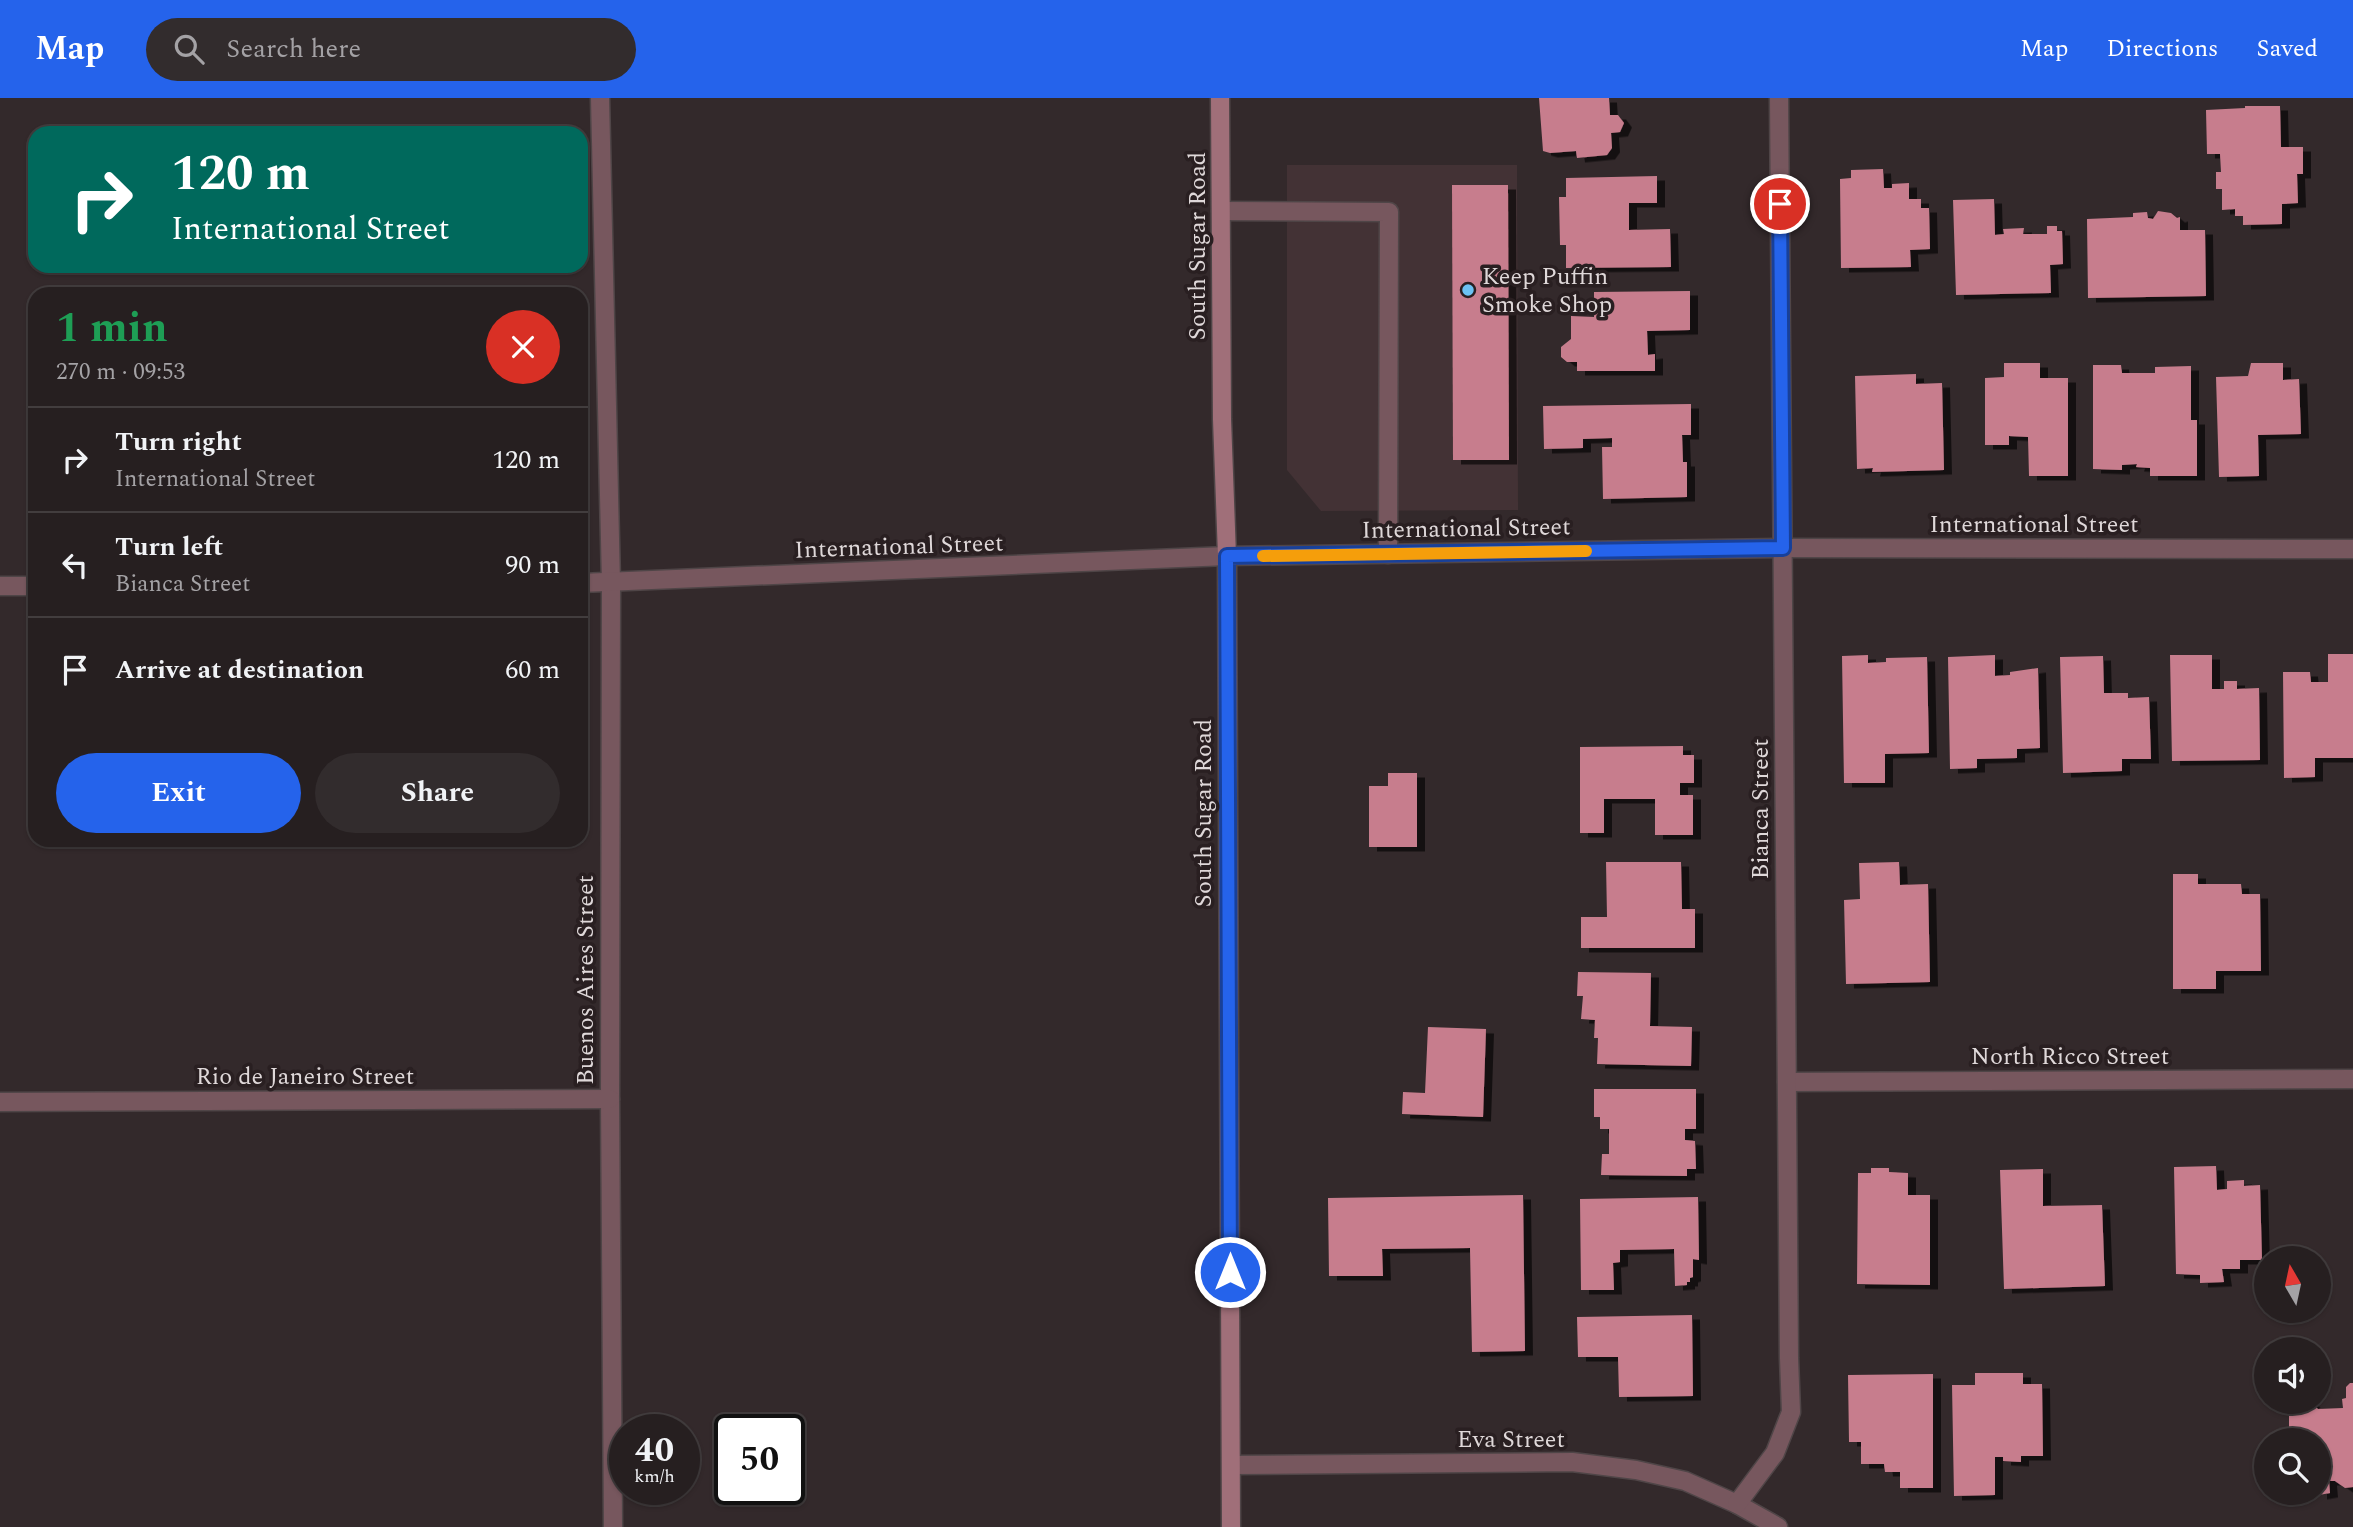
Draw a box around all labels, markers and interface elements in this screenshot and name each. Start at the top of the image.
search box [146,18,636,81]
text: Map [35,24,104,74]
text: Search here [226,29,361,69]
icon: search [170,30,208,68]
text: Map [2020,31,2068,67]
text: Directions [2106,31,2218,67]
text: Saved [2256,31,2318,67]
text: 120 m [171,137,310,212]
street label: South Sugar Road [1180,152,1216,340]
icon: right [56,154,147,245]
pin [1750,174,1810,234]
icon: arrive [1761,185,1799,223]
text: International Street [171,205,450,254]
place label: Keep Puffin Smoke Shop [1482,259,1612,323]
marker: Keep Puffin Smoke Shop [1460,282,1476,298]
text: 1 min [56,297,168,360]
button: close [486,310,560,384]
text: 270 m · 09:53 [56,355,185,390]
text: Turn right [115,422,242,462]
text: 120 m [492,440,560,480]
icon: right [56,441,94,479]
text: International Street [115,462,315,497]
street label: International Street [1929,507,2139,543]
street label: International Street [1361,509,1571,549]
street label: International Street [794,525,1004,569]
text: Turn left [115,527,223,567]
text: 90 m [505,545,560,585]
icon: left [56,546,94,584]
text: Bianca Street [115,567,250,602]
text: Arrive at destination [115,650,364,690]
text: 60 m [505,650,560,690]
icon: arrive [56,651,94,689]
street label: South Sugar Road [1186,719,1222,907]
street label: Bianca Street [1743,738,1779,880]
button: Exit [56,753,301,833]
button: Share [315,753,560,833]
street label: Buenos Aires Street [568,875,604,1085]
street label: North Ricco Street [1971,1039,2169,1075]
street label: Rio de Janeiro Street [196,1059,414,1095]
position arrow [1193,1235,1267,1309]
north arrow [2254,1246,2331,1323]
map controls [2254,1246,2331,1505]
button: sound [2254,1337,2331,1414]
speed limit sign: 50 [714,1414,805,1505]
street label: Eva Street [1457,1422,1565,1458]
text: 40 [635,1424,674,1477]
button: search [2254,1428,2331,1505]
text: km/h [634,1463,675,1490]

